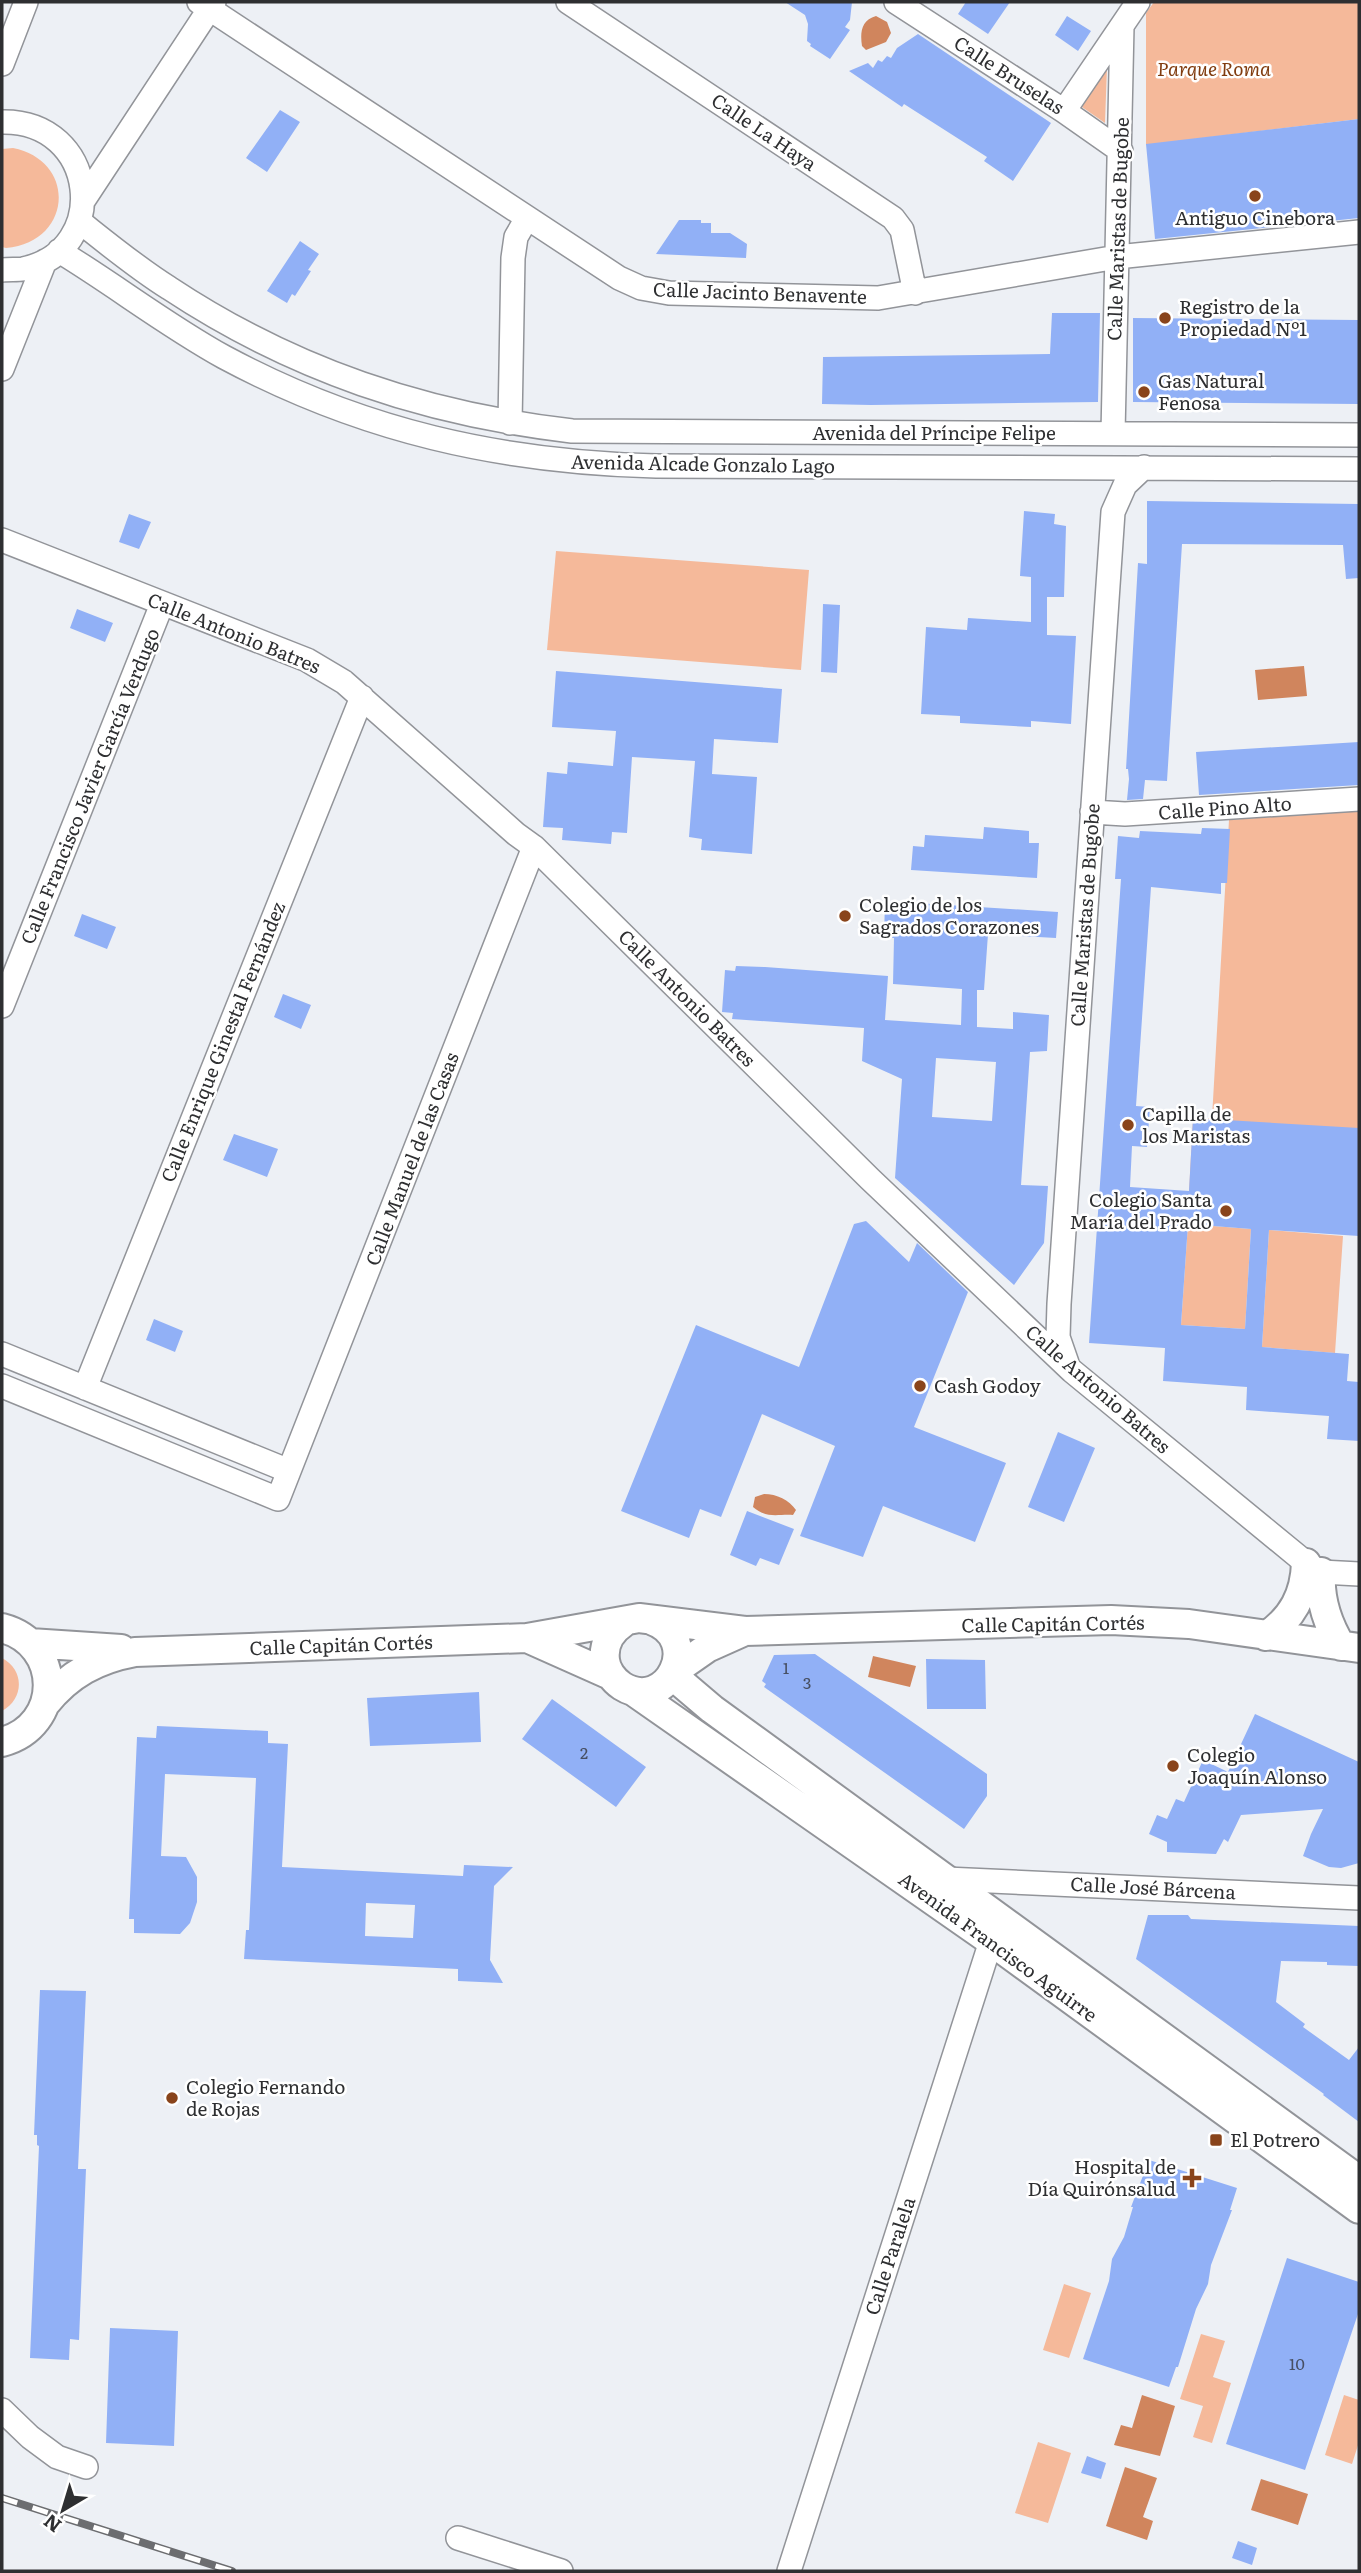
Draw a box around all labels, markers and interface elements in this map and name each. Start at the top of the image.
street label: Calle Bruselas [949,28,1070,121]
park label: Parque Roma [1157,54,1271,82]
street label: Calle La Haya [706,86,823,177]
street label: Calle Maristas de Bugobe [1099,117,1135,341]
marker: Antiguo Cinebora [1247,188,1263,204]
place label: Antiguo Cinebora [1175,203,1336,231]
street label: Calle Jacinto Benavente [653,274,868,310]
place label: Registro de la Propiedad Nº1 [1179,292,1307,342]
marker: Registro de la Propiedad Nº1 [1157,310,1173,326]
place label: Gas Natural Fenosa [1158,366,1264,416]
marker: Gas Natural Fenosa [1136,384,1152,400]
street label: Avenida del Príncipe Felipe [812,418,1056,446]
street label: Avenida Alcade Gonzalo Lago [571,447,835,479]
street label: Calle Antonio Batres [144,585,325,680]
street label: Calle Francisco Javier García Verdugo [13,623,165,948]
street label: Calle Pino Alto [1157,788,1293,826]
street label: Calle Maristas de Bugobe [1062,802,1106,1028]
place label: Colegio de los Sagrados Corazones [859,890,1039,940]
street label: Calle Enrique Ginestal Fernández [153,897,291,1186]
marker: Colegio de los Sagrados Corazones [837,908,853,924]
street label: Calle Antonio Batres [613,922,763,1073]
street label: Calle Manuel de las Casas [357,1048,465,1269]
place label: Capilla de los Maristas [1142,1099,1250,1149]
marker: Capilla de los Maristas [1120,1117,1136,1133]
place label: Colegio Santa María del Prado [1070,1185,1213,1235]
marker: Colegio Santa María del Prado [1218,1203,1234,1219]
street label: Calle Antonio Batres [1020,1317,1178,1459]
place label: Cash Godoy [934,1371,1041,1399]
marker: Cash Godoy [912,1378,928,1394]
street label: Calle Capitán Cortés [961,1607,1145,1639]
street label: Calle Capitán Cortés [249,1627,433,1661]
house number: 1 [783,1655,790,1679]
house number: 3 [803,1670,811,1694]
house number: 2 [580,1740,588,1764]
place label: Colegio Joaquín Alonso [1187,1740,1327,1790]
marker: Colegio Joaquín Alonso [1165,1758,1181,1774]
street label: Avenida Francisco Aguirre [894,1865,1104,2028]
street label: Calle José Bárcena [1070,1869,1237,1905]
place label: Colegio Fernando de Rojas [186,2072,345,2122]
marker: Colegio Fernando de Rojas [164,2090,180,2106]
place label: El Potrero [1230,2125,1320,2153]
marker: El Potrero [1208,2132,1224,2148]
place label: Hospital de Día Quirónsalud [1028,2152,1176,2202]
marker: Hospital de Día Quirónsalud [1182,2168,1202,2188]
street label: Calle Paralela [857,2192,922,2318]
house number: 10 [1289,2351,1305,2375]
north arrow [28,2475,98,2545]
text: N [37,2508,67,2540]

